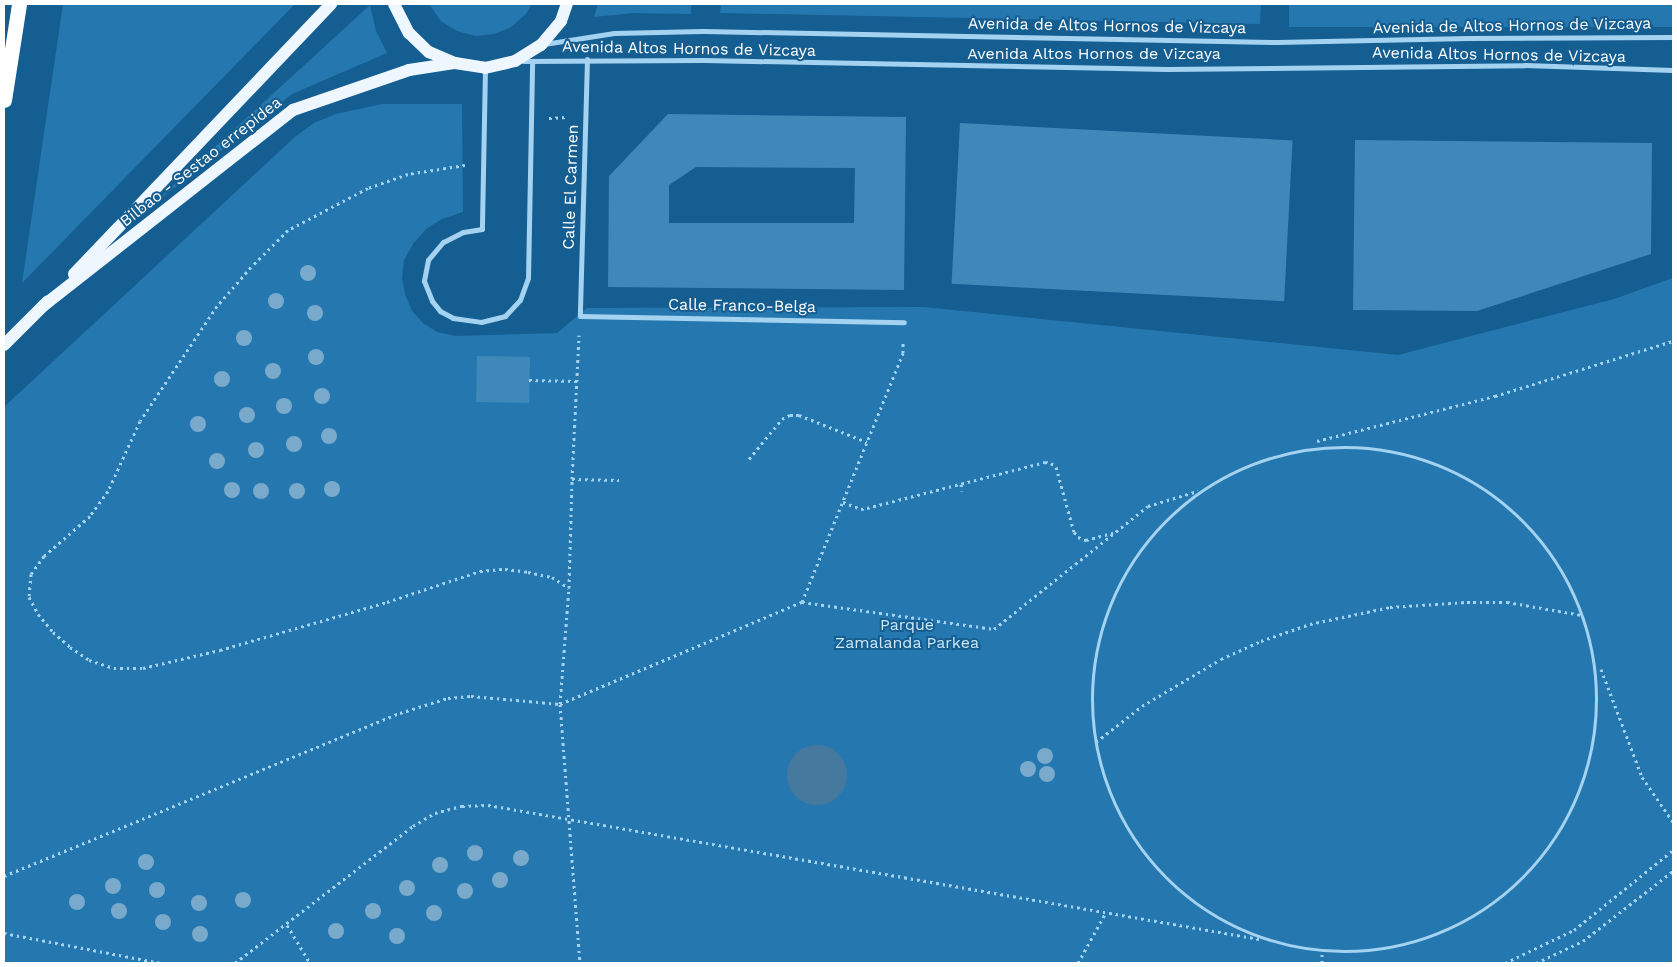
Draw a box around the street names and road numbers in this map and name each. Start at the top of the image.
street label: Avenida de Altos Hornos de Vizcaya [967,14,1247,38]
street label: Avenida de Altos Hornos de Vizcaya [1372,14,1652,38]
street label: Avenida Altos Hornos de Vizcaya [561,37,817,61]
street label: Avenida Altos Hornos de Vizcaya [1371,43,1627,67]
street label: Avenida Altos Hornos de Vizcaya [966,44,1222,64]
street label: Bilbao - Sestao errepidea [116,93,286,231]
street label: Calle El Carmen [559,124,583,250]
street label: Calle Franco-Belga [668,295,816,317]

